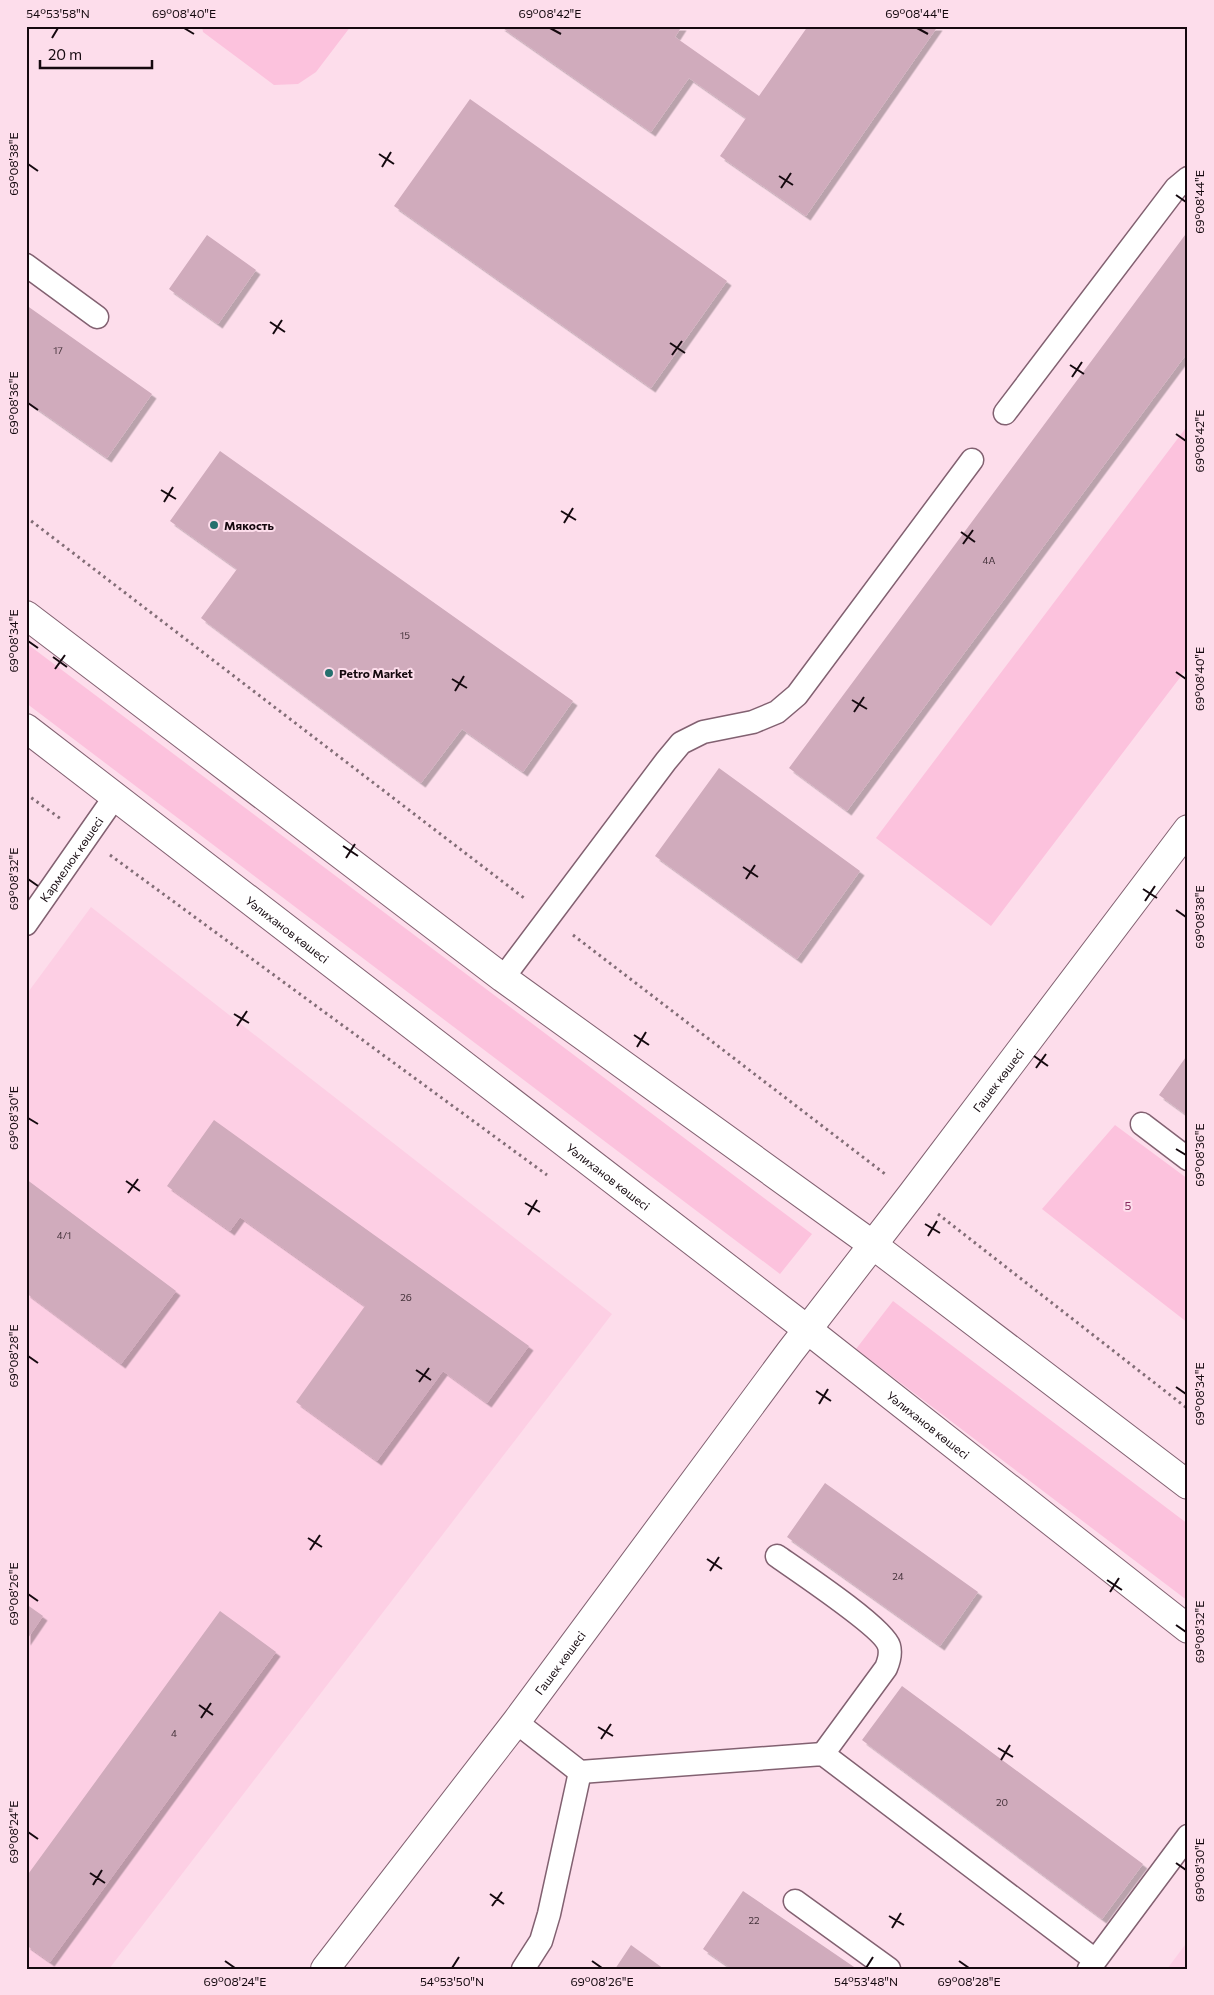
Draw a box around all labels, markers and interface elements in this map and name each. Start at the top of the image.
text: 54°53'58"N [26,6,90,20]
text: 69°08'40"E [152,6,216,20]
text: 69°08'42"E [519,6,581,20]
text: 69°08'44"E [885,6,949,20]
scale bar [40,38,152,70]
text: 20 m [48,45,82,63]
text: 69°08'38"E [6,132,20,196]
text: 69°08'44"E [1192,170,1206,234]
house number: 17 [53,344,63,356]
text: 69°08'36"E [6,371,20,435]
text: 69°08'42"E [1192,410,1206,472]
place label: Мякость [224,518,274,532]
marker: Мякость [208,519,220,531]
house number: 4А [983,554,996,566]
text: 69°08'34"E [6,609,20,673]
house number: 15 [400,629,410,641]
text: 69°08'40"E [1192,647,1206,711]
place label: Petro Market [339,666,413,680]
marker: Petro Market [323,667,335,679]
street label: Кармелюк көшесі [37,814,106,904]
text: 69°08'32"E [6,848,20,910]
text: 69°08'38"E [1192,885,1206,949]
street label: Уәлиханов көшесі [243,893,332,966]
street label: Гашек көшесі [970,1046,1027,1115]
text: 69°08'30"E [6,1086,20,1150]
text: 69°08'36"E [1192,1123,1206,1187]
street label: Уәлиханов көшесі [564,1140,653,1213]
park label: 5 [1125,1198,1132,1212]
house number: 4/1 [57,1229,71,1241]
house number: 26 [400,1291,412,1303]
text: 69°08'28"E [6,1324,20,1388]
text: 69°08'34"E [1192,1362,1206,1426]
street label: Уәлиханов көшесі [884,1388,972,1461]
text: 69°08'26"E [6,1562,20,1626]
house number: 24 [892,1570,904,1582]
text: 69°08'32"E [1192,1601,1206,1663]
street label: Гашек көшесі [532,1628,588,1697]
house number: 4 [171,1727,177,1739]
house number: 20 [996,1796,1008,1808]
text: 69°08'24"E [6,1801,20,1863]
text: 69°08'30"E [1192,1838,1206,1902]
house number: 22 [748,1914,760,1926]
text: 69°08'24"E [204,1974,266,1988]
text: 54°53'50"N [420,1974,484,1988]
text: 69°08'26"E [570,1974,634,1988]
text: 54°53'48"N [834,1974,898,1988]
text: 69°08'28"E [937,1974,1001,1988]

